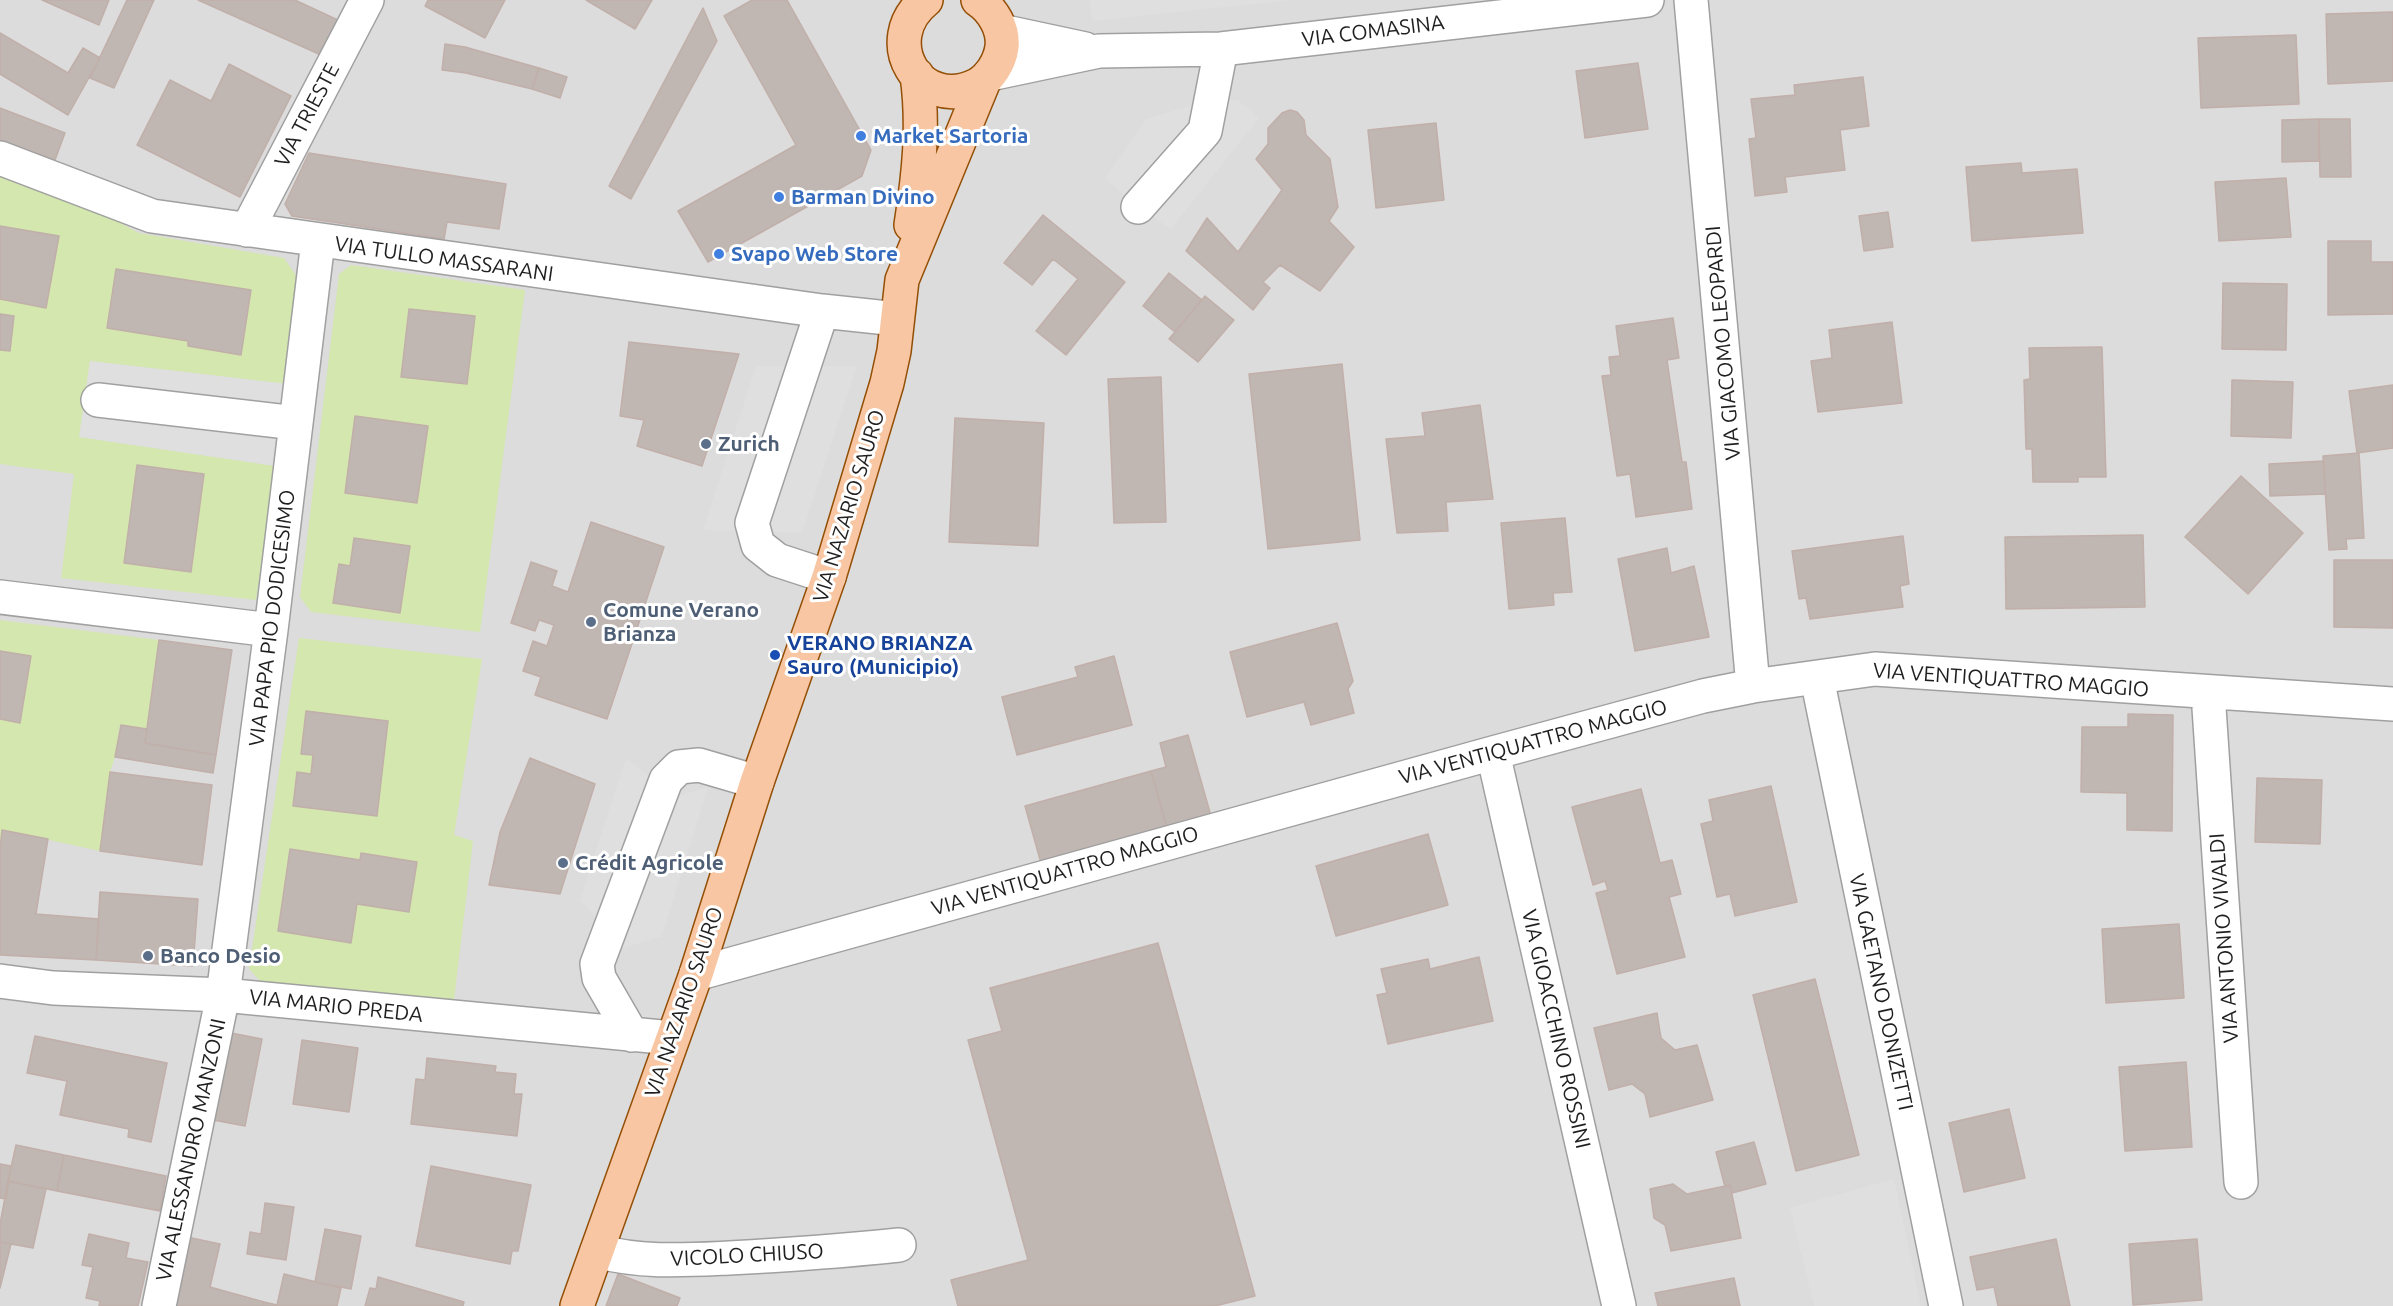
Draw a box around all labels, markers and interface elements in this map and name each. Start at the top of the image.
street label: VIA COMASINA [1300,10,1446,52]
street label: VIA TRIESTE [269,59,345,171]
place label: Market Sartoria [873,123,1028,149]
marker: Market Sartoria [854,129,868,143]
place label: Barman Divino [791,184,935,210]
marker: Barman Divino [772,190,786,204]
street label: VIA GIACOMO LEOPARDI [1700,225,1746,461]
street label: VIA TULLO MASSARANI [333,231,555,287]
place label: Svapo Web Store [731,241,898,267]
marker: Svapo Web Store [712,247,726,261]
street label: VIA NAZARIO SAURO [808,407,890,605]
place label: Zurich [718,431,780,457]
marker: Zurich [699,437,713,451]
street label: VIA PAPA PIO DODICESIMO [244,488,300,748]
place label: Comune Verano Brianza [603,597,759,647]
marker: Comune Verano Brianza [584,615,598,629]
place label: VERANO BRIANZA Sauro (Municipio) [787,630,973,680]
marker: VERANO BRIANZA Sauro (Municipio) [768,648,782,662]
street label: VIA VENTIQUATTRO MAGGIO [1872,658,2150,702]
street label: VIA VENTIQUATTRO MAGGIO [1396,694,1670,790]
street label: VIA VENTIQUATTRO MAGGIO [929,821,1201,921]
street label: VIA ANTONIO VIVALDI [2204,832,2244,1044]
place label: Crédit Agricole [575,850,724,876]
marker: Crédit Agricole [556,856,570,870]
street label: VIA GAETANO DONIZETTI [1844,871,1918,1113]
street label: VIA NAZARIO SAURO [640,903,728,1101]
street label: VIA GIOACCHINO ROSSINI [1516,907,1596,1151]
place label: Banco Desio [160,943,281,969]
marker: Banco Desio [141,949,155,963]
street label: VIA MARIO PREDA [248,984,424,1028]
street label: VIA ALESSANDRO MANZONI [151,1016,231,1284]
street label: VICOLO CHIUSO [670,1238,824,1272]

